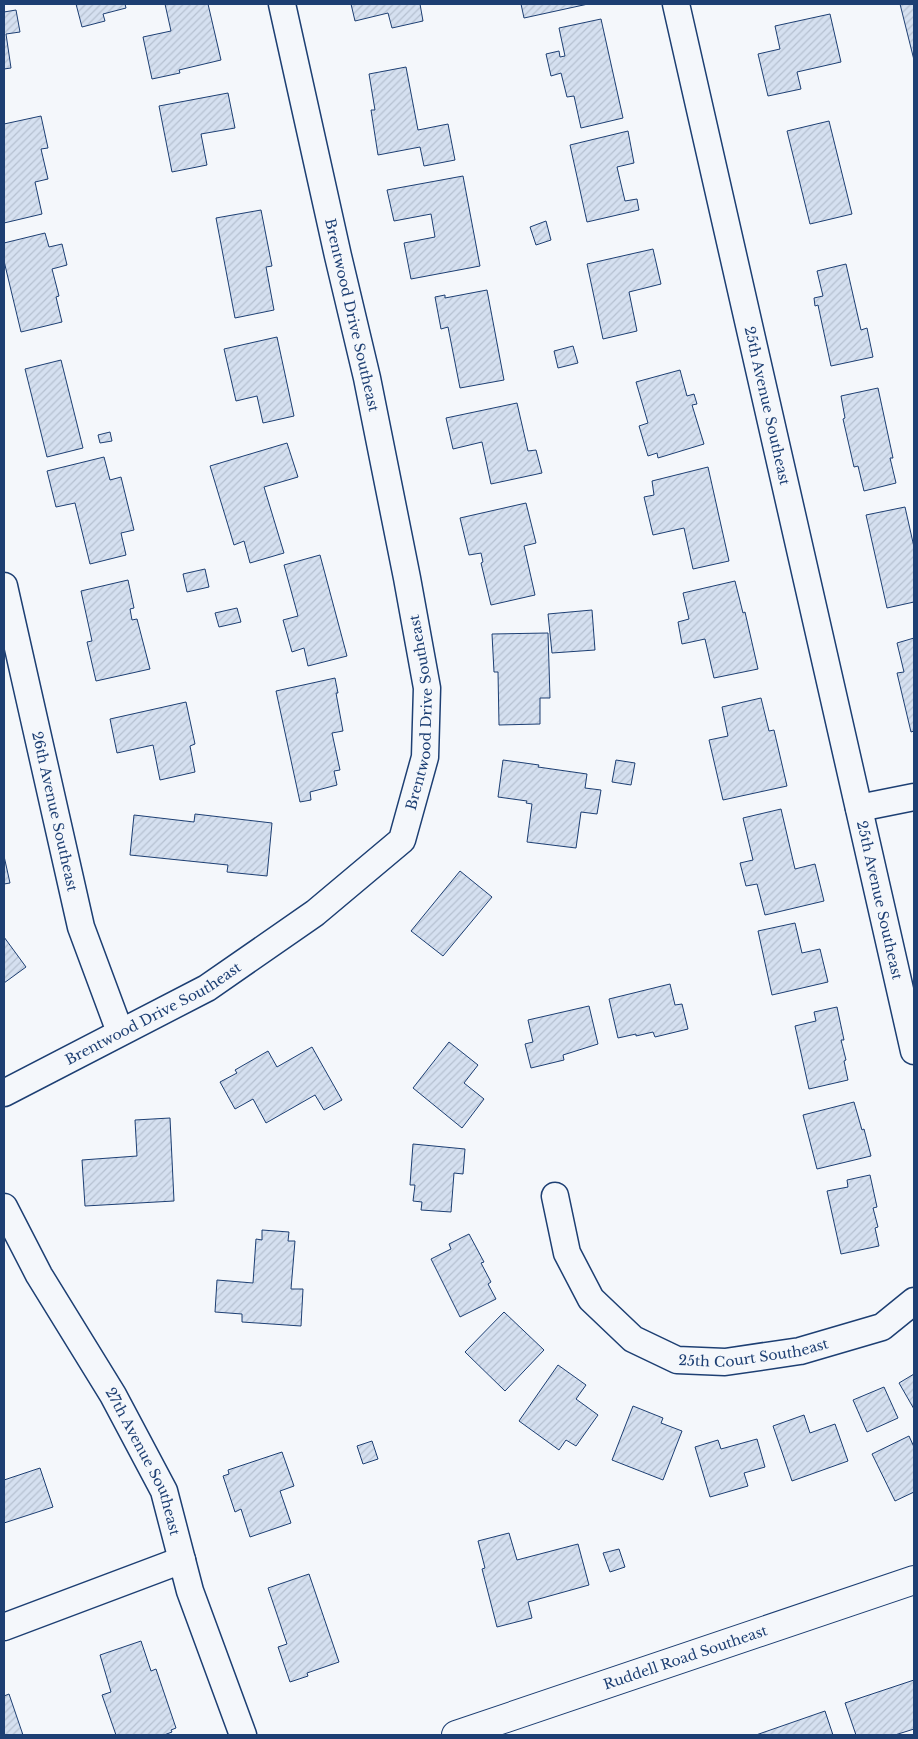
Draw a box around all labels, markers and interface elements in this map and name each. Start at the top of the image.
street label: Brentwood Drive Southeast [321,217,383,414]
street label: 25th Avenue Southeast [741,325,794,488]
street label: Brentwood Drive Southeast [402,613,436,812]
street label: 26th Avenue Southeast [28,730,82,894]
street label: 25th Avenue Southeast [853,819,907,982]
street label: Brentwood Drive Southeast [62,958,245,1069]
street label: 25th Court Southeast [678,1334,831,1371]
street label: 27th Avenue Southeast [102,1384,184,1538]
street label: Ruddell Road Southeast [601,1621,770,1693]

